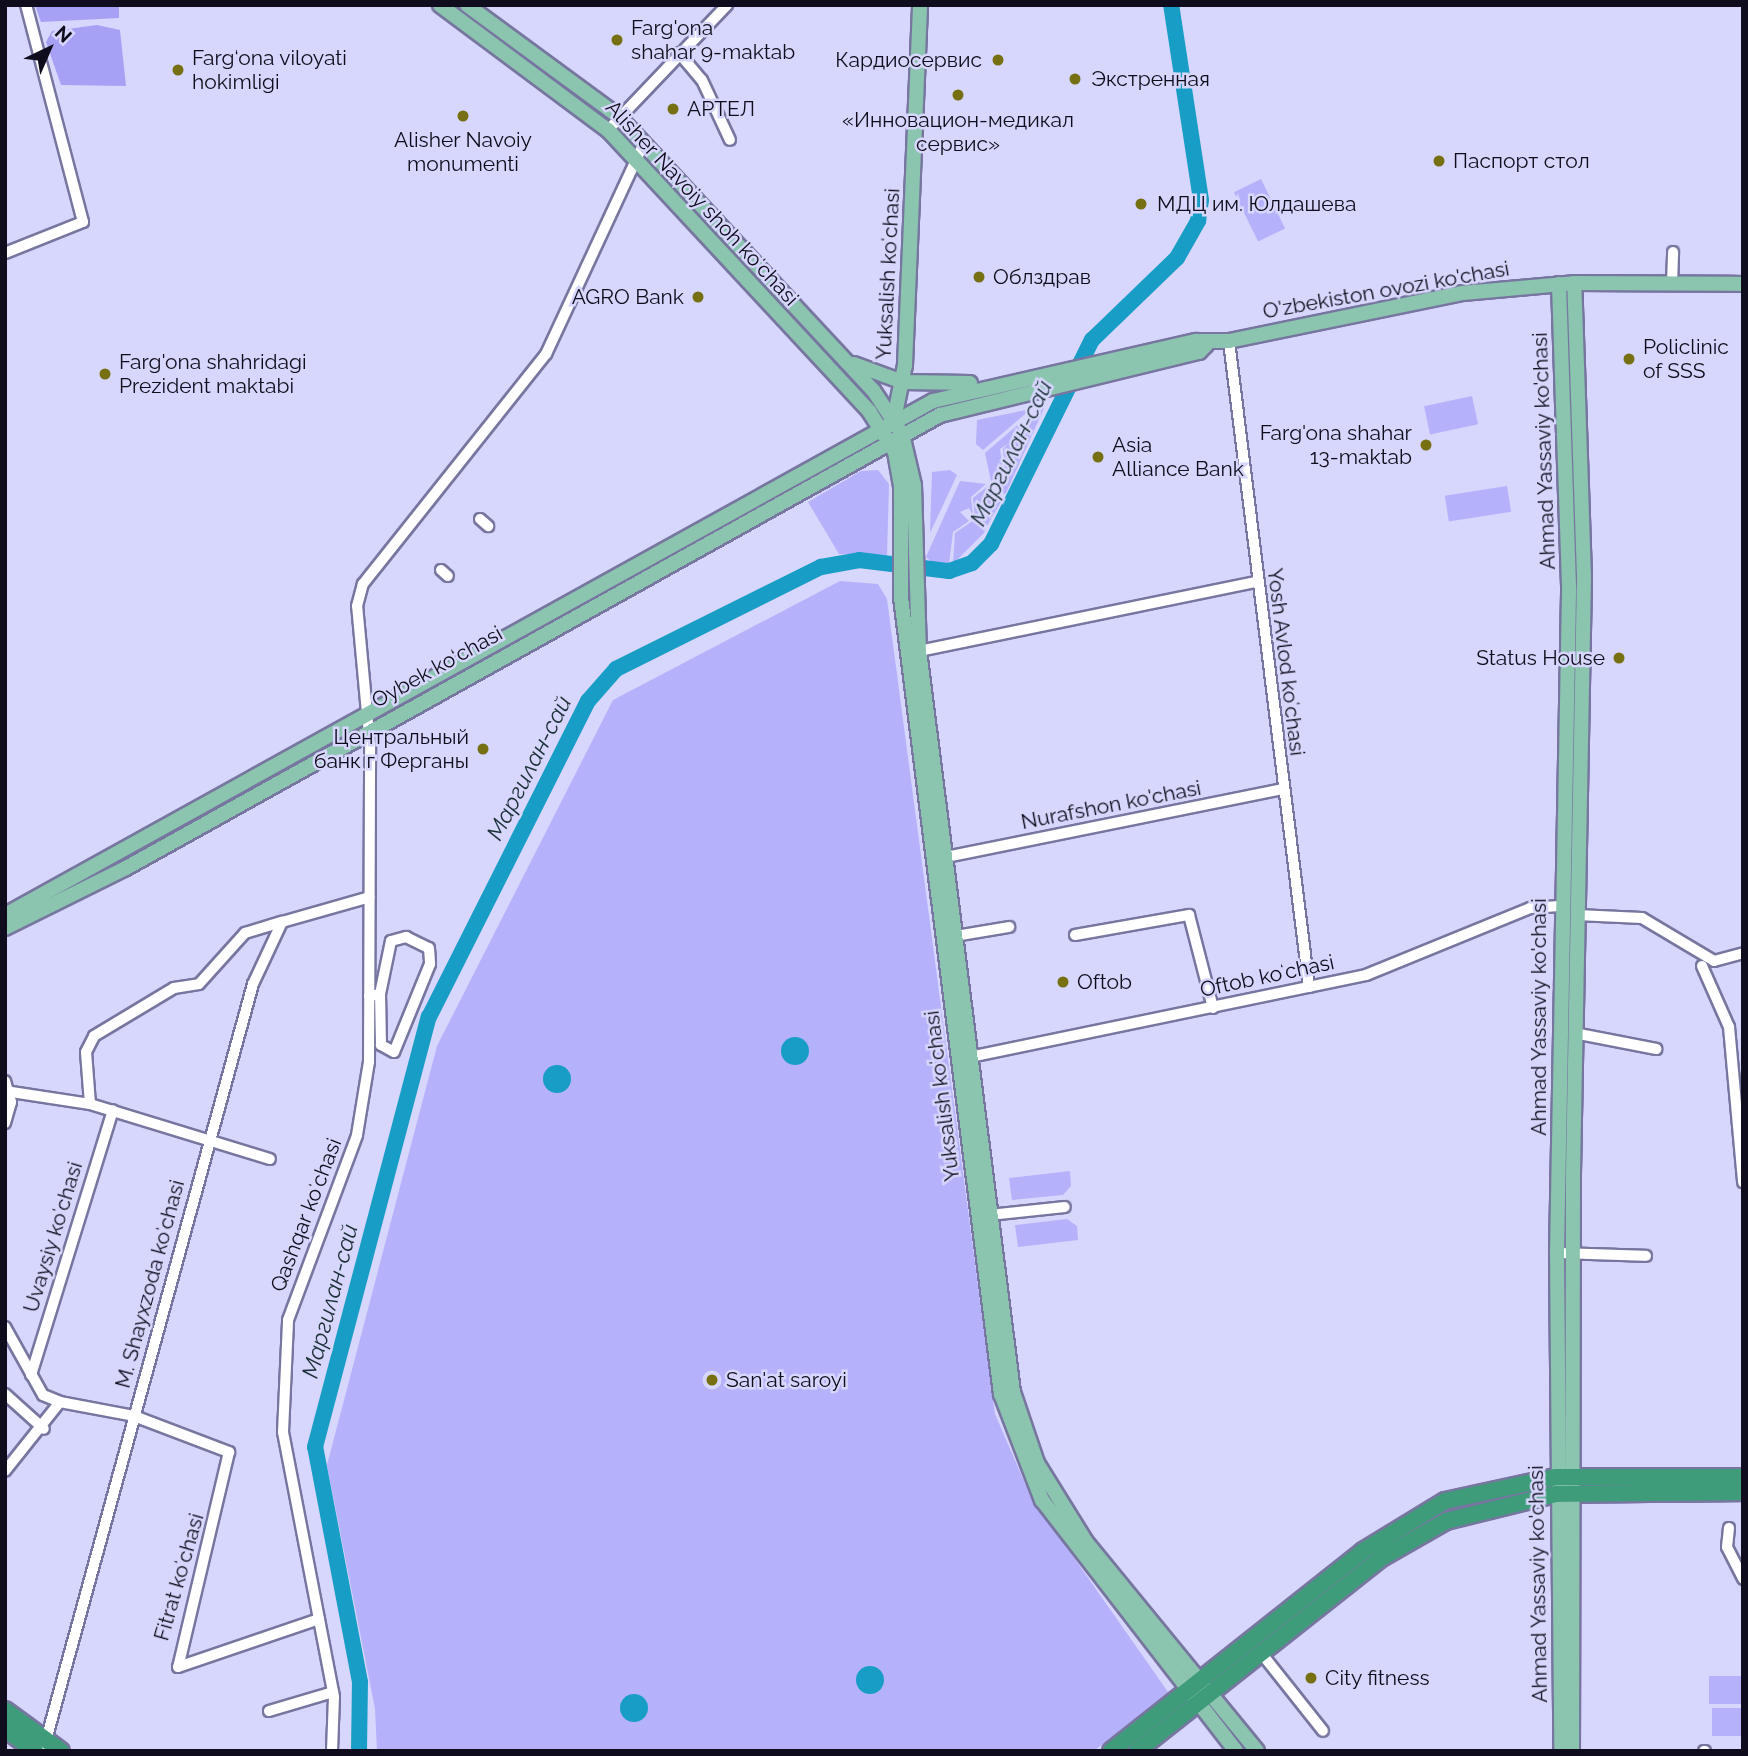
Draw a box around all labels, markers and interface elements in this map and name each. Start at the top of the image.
north arrow [14,14,84,84]
place label: Farg'ona shahar 9-maktab [631,15,796,65]
text: N [51,21,76,47]
marker: Farg'ona shahar 9-maktab [609,32,625,48]
place label: Farg‘ona viloyati hokimligi [192,45,347,95]
place label: Кардиосервис [835,47,982,73]
marker: Кардиосервис [988,50,1008,70]
marker: Farg‘ona viloyati hokimligi [170,62,186,78]
place label: Экстренная [1091,66,1210,92]
marker: Экстренная [1065,69,1085,89]
marker: «Инновацион-медикал сервис» [948,85,968,105]
street label: Alisher Navoiy shoh koʻchasi [600,95,804,311]
place label: АРТЕЛ [687,96,755,122]
marker: АРТЕЛ [665,101,681,117]
place label: «Инновацион-медикал сервис» [842,107,1074,157]
marker: Alisher Navoiy monumenti [455,108,471,124]
place label: Alisher Navoiy monumenti [394,127,532,177]
place label: Паспорт стол [1453,148,1590,174]
marker: Паспорт стол [1431,153,1447,169]
street label: Yuksalish koʻchasi [871,188,905,360]
place label: МДЦ им. Юлдашева [1157,191,1356,217]
marker: МДЦ им. Юлдашева [1131,194,1151,214]
street label: O'zbekiston ovozi ko'chasi [1261,256,1511,324]
place label: Облздрав [993,264,1091,290]
marker: Облздрав [971,269,987,285]
place label: AGRO Bank [572,284,684,310]
marker: AGRO Bank [690,289,706,305]
street label: Ahmad Yassaviy ko'chasi [1527,331,1561,571]
place label: Policlinic of SSS [1643,334,1729,384]
place label: Farg'ona shahridagi Prezident maktabi [119,349,307,399]
marker: Policlinic of SSS [1621,351,1637,367]
marker: Farg'ona shahridagi Prezident maktabi [97,366,113,382]
water label: Маргилан-сай [964,376,1058,530]
place label: Farg'ona shahar 13-maktab [1260,420,1412,470]
place label: Asia Alliance Bank [1112,432,1244,482]
marker: Farg'ona shahar 13-maktab [1418,437,1434,453]
marker: Asia Alliance Bank [1090,449,1106,465]
street label: Yosh Avlod koʻchasi [1262,566,1310,758]
street label: Oybek ko‘chasi [367,621,507,713]
place label: Status House [1476,645,1605,671]
marker: Status House [1611,650,1627,666]
water label: Маргилан-сай [481,691,577,845]
place label: Центральный банк г Ферганы [314,724,469,774]
marker: Центральный банк г Ферганы [475,741,491,757]
street label: Nurafshon ko'chasi [1019,775,1203,835]
street label: Ahmad Yassaviy ko'chasi [1526,898,1552,1136]
street label: Oftob koʻchasi [1198,949,1336,1003]
place label: Oftob [1077,969,1132,995]
marker: Oftob [1055,974,1071,990]
street label: Yuksalish koʻchasi [919,1009,965,1183]
street label: Qashqar koʻchasi [265,1134,347,1296]
street label: Uvaysiy koʻchasi [18,1158,88,1316]
street label: M. Shayxzoda koʻchasi [110,1177,190,1391]
water label: Маргилан-сай [296,1221,364,1381]
place label: San'at saroyi [726,1367,847,1393]
marker: San'at saroyi [704,1372,720,1388]
street label: Ahmad Yassaviy ko'chasi [1523,1464,1553,1704]
street label: Fitrat koʻchasi [149,1510,209,1644]
place label: City fitness [1325,1665,1430,1691]
marker: City fitness [1303,1670,1319,1686]

